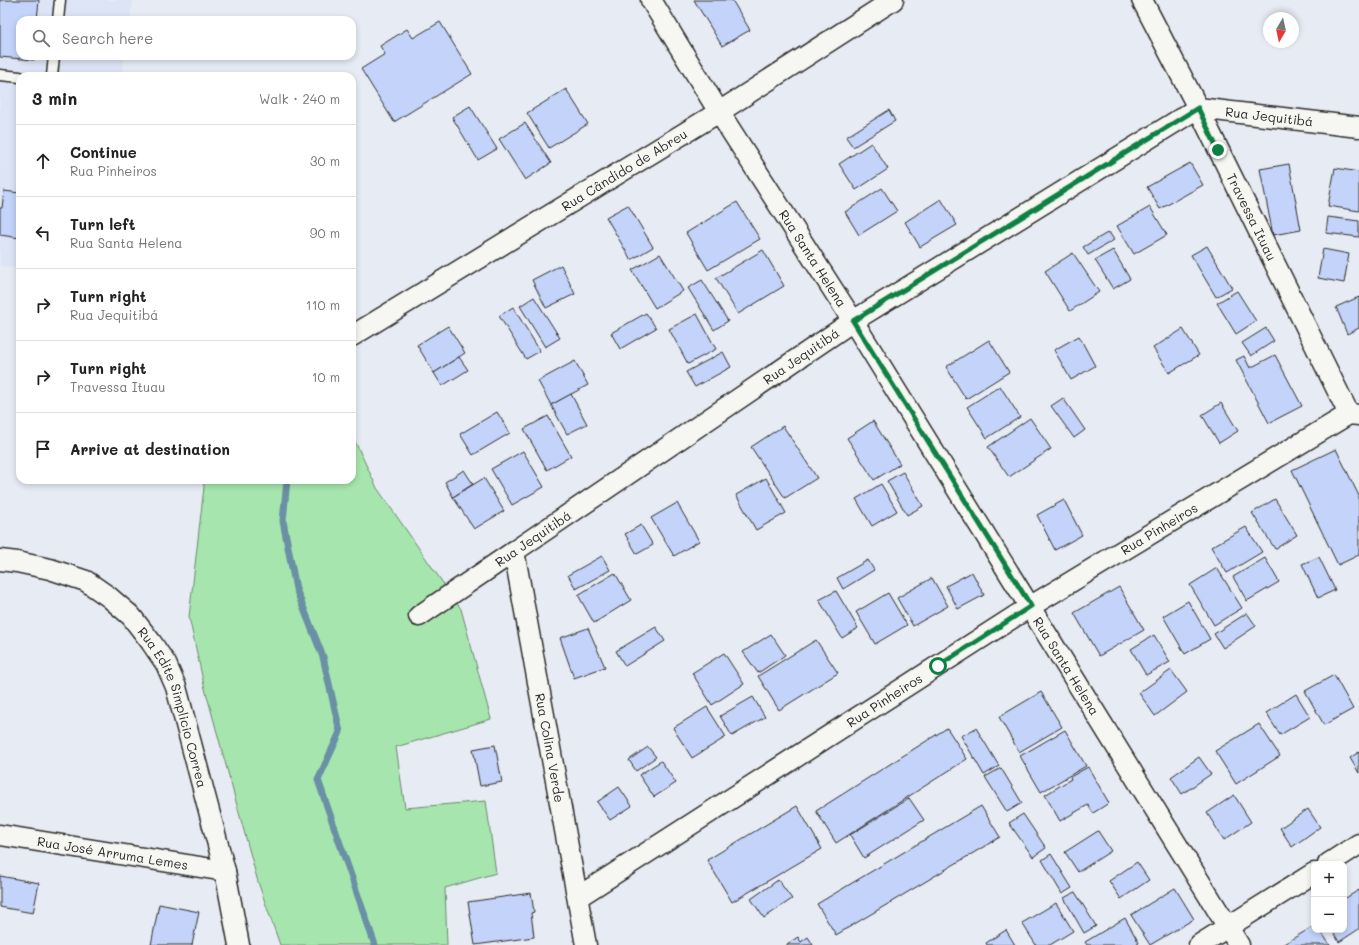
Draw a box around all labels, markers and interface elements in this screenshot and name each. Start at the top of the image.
north arrow [1263,12,1299,48]
search box [16,16,356,60]
icon: search [30,27,52,49]
text: Search here [62,28,153,48]
text: 3 min [32,87,77,109]
text: Walk · 240 m [259,90,340,107]
street label: Rua Jequitibá [1224,102,1314,130]
street label: Rua Cândido de Abreu [558,125,690,214]
route end [1209,141,1227,159]
text: Continue [70,142,137,162]
icon: ahead [32,150,54,172]
text: 30 m [310,152,340,169]
text: Rua Pinheiros [70,162,157,179]
street label: Travessa Ituau [1223,170,1281,263]
street label: Rua Santa Helena [776,206,851,310]
text: Turn left [70,214,135,234]
icon: left [32,222,54,244]
text: 90 m [310,224,340,241]
text: Rua Santa Helena [70,234,182,251]
text: Turn right [70,286,147,306]
icon: right [32,294,54,316]
text: 110 m [306,296,340,313]
text: Rua Jequitibá [70,306,158,323]
street label: Rua Jequitibá [759,324,842,388]
text: Turn right [70,358,147,378]
icon: right [32,366,54,388]
text: 10 m [312,368,340,385]
text: Travessa Ituau [70,378,165,395]
icon: arrive [32,438,54,460]
text: Arrive at destination [70,439,230,459]
street label: Rua Pinheiros [1117,499,1200,558]
street label: Rua Jequitibá [491,506,574,570]
street label: Rua Santa Helena [1030,614,1104,718]
street label: Rua Edite Simplicio Correa [134,623,211,789]
route start [929,657,947,675]
street label: Rua Pinheiros [843,669,925,730]
street label: Rua Colina Verde [532,692,569,804]
street label: Rua José Arruma Lemes [36,832,189,873]
map controls [1311,861,1347,933]
button: + [1311,861,1347,897]
button: − [1311,897,1347,933]

